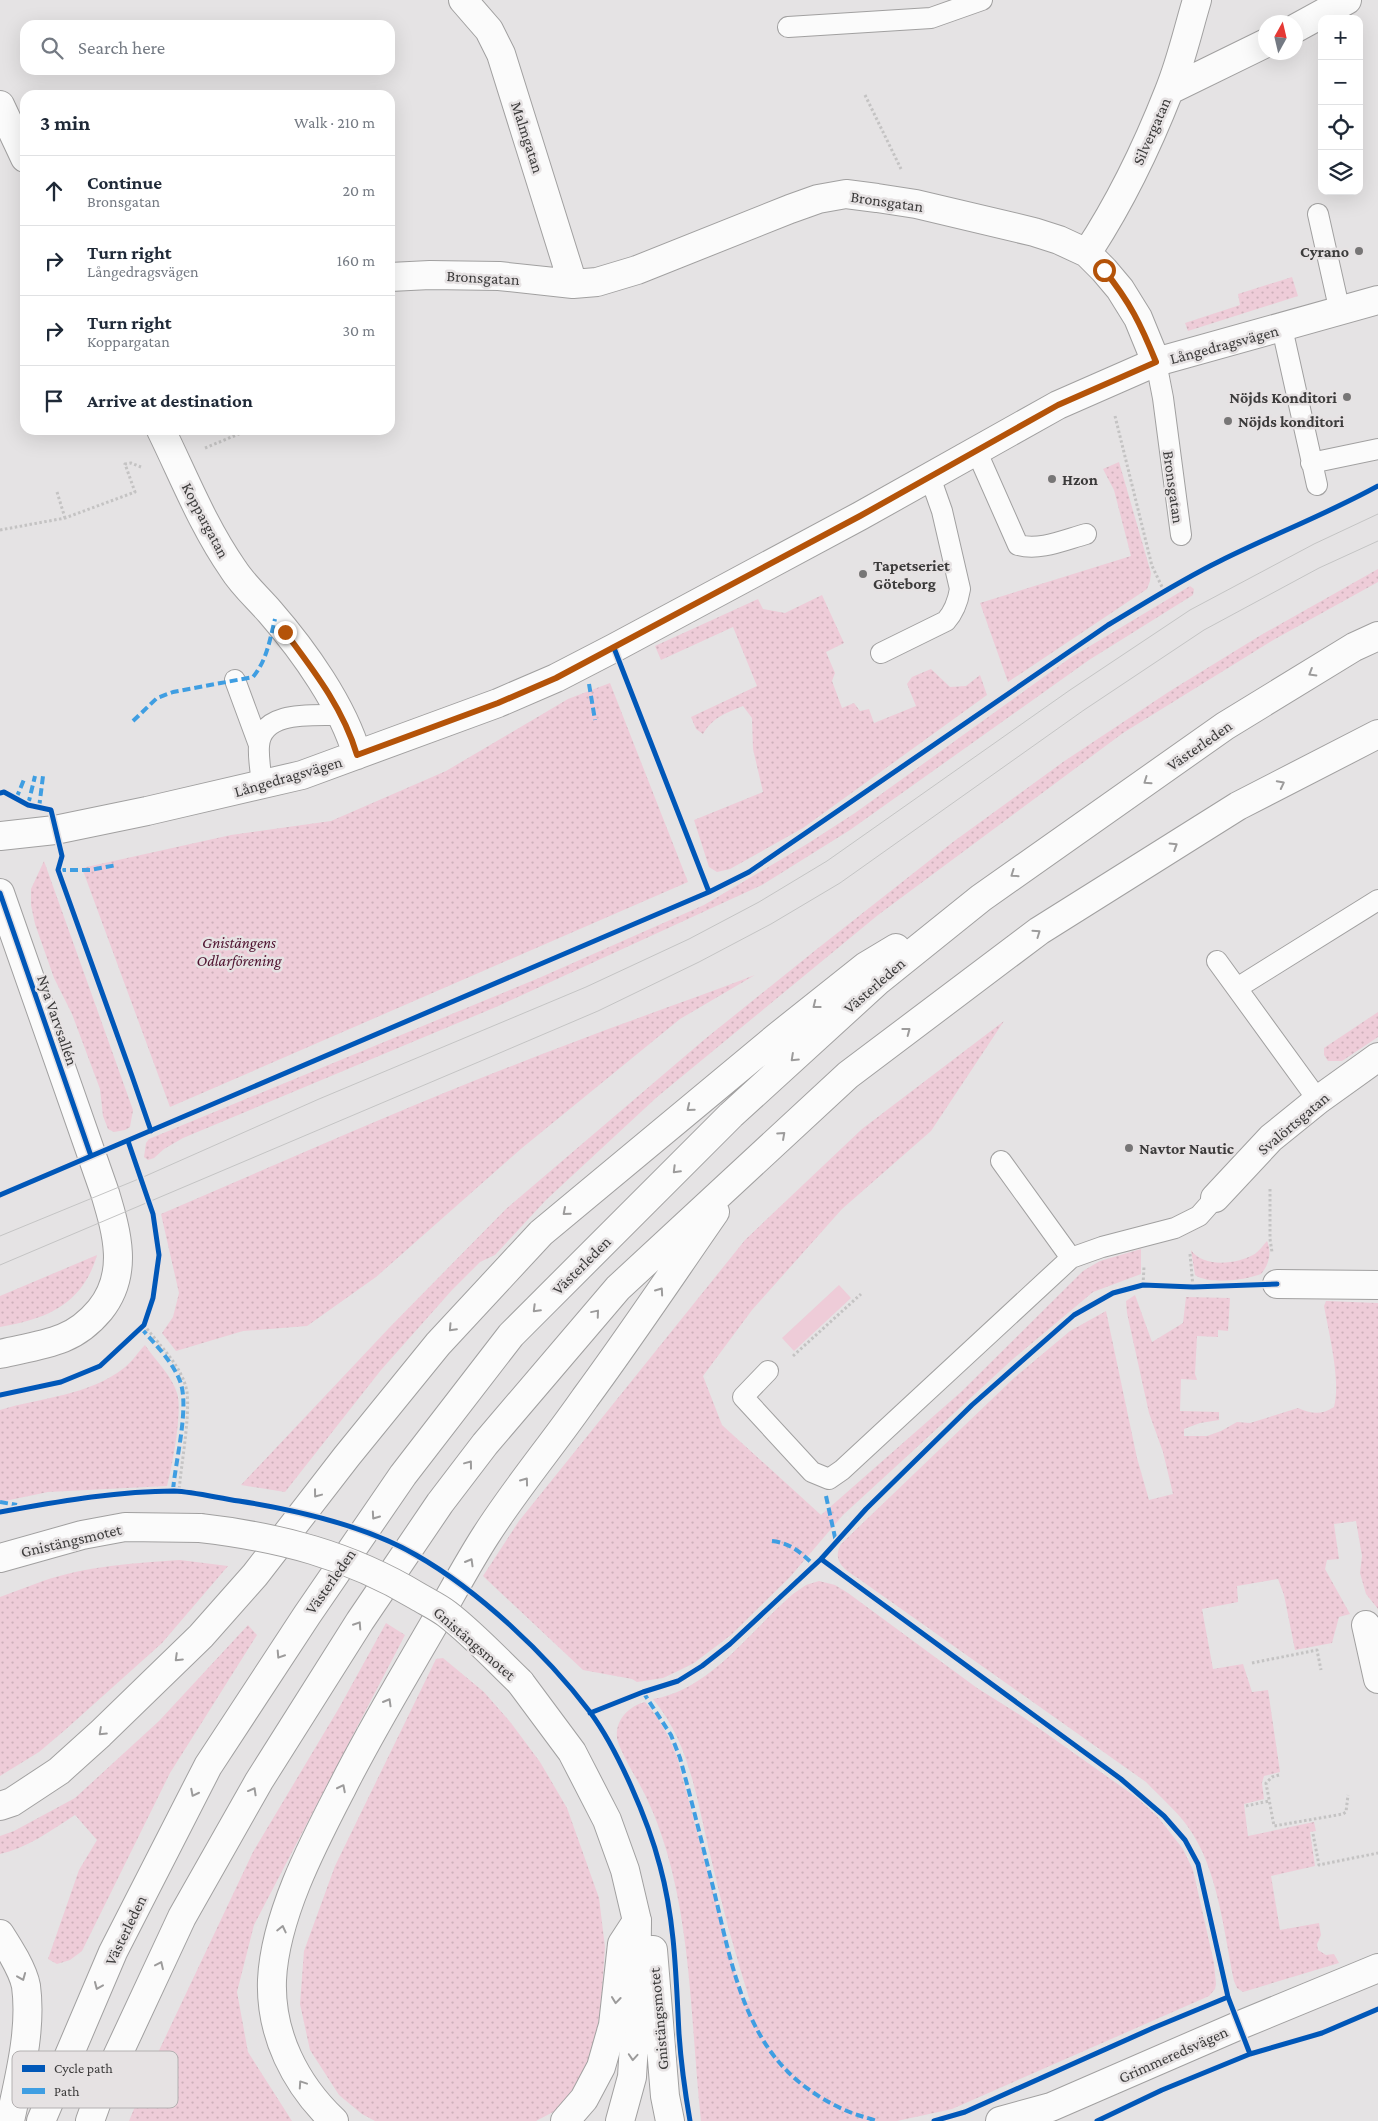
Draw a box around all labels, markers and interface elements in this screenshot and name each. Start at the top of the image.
north arrow [1258,15,1303,60]
map controls [1318,15,1363,195]
button: + [1318,15,1363,60]
search box [20,20,395,75]
icon: search [38,34,66,62]
text: Search here [78,37,165,58]
button: − [1318,60,1363,105]
street label: Silvergatan [1129,95,1175,168]
street label: Malmgatan [507,99,547,176]
button: locate [1318,105,1363,150]
text: 3 min [40,111,90,135]
text: Walk · 210 m [294,114,375,131]
button: layers [1318,150,1363,195]
text: Continue [87,172,162,193]
icon: ahead [40,177,68,205]
text: 20 m [342,182,375,199]
street label: Bronsgatan [849,188,925,216]
text: Bronsgatan [87,193,160,210]
text: Turn right [87,242,172,263]
place label: Cyrano [1300,243,1349,260]
marker: Cyrano [1353,245,1365,257]
icon: right [40,247,68,275]
text: 160 m [337,252,375,269]
route start [1093,259,1116,282]
text: Långedragsvägen [87,263,199,280]
street label: Bronsgatan [446,267,520,289]
text: Turn right [87,312,172,333]
icon: right [40,317,68,345]
text: 30 m [343,322,375,339]
street label: Långedragsvägen [1168,322,1281,368]
text: Koppargatan [87,333,170,350]
icon: arrive [40,387,68,415]
place label: Nöjds Konditori [1229,389,1337,407]
text: Arrive at destination [87,390,253,411]
marker: Nöjds Konditori [1341,391,1353,403]
place label: Nöjds konditori [1238,413,1345,431]
marker: Nöjds konditori [1222,415,1234,427]
street label: Bronsgatan [1159,450,1187,525]
place label: Hzon [1062,471,1098,488]
marker: Hzon [1046,473,1058,485]
street label: Koppargatan [178,480,233,562]
place label: Tapetseriet Göteborg [873,557,950,592]
marker: Tapetseriet Göteborg [857,568,869,580]
route end [274,621,297,644]
one-way arrow [1309,666,1318,676]
street label: Västerleden [1164,717,1235,774]
street label: Långedragsvägen [232,753,345,801]
one-way arrow [1143,775,1153,784]
one-way arrow [1276,780,1285,790]
one-way arrow [1168,843,1178,852]
one-way arrow [1011,868,1020,877]
one-way arrow [1031,930,1041,939]
park label: Gnistängens Odlarförening [196,934,282,970]
street label: Västerleden [840,954,909,1016]
street label: Nya Varvsallén [33,973,81,1068]
one-way arrow [812,999,822,1008]
one-way arrow [901,1028,910,1036]
one-way arrow [790,1052,799,1061]
street label: Svalörtsgatan [1254,1088,1333,1159]
one-way arrow [687,1102,696,1110]
one-way arrow [777,1132,786,1141]
place label: Navtor Nautic [1139,1140,1234,1157]
marker: Navtor Nautic [1123,1142,1135,1154]
one-way arrow [673,1164,682,1173]
one-way arrow [562,1207,571,1216]
street label: Västerleden [549,1232,614,1298]
one-way arrow [654,1287,663,1297]
one-way arrow [533,1303,542,1312]
one-way arrow [591,1310,599,1319]
one-way arrow [449,1323,458,1332]
one-way arrow [464,1461,472,1470]
one-way arrow [519,1477,528,1487]
one-way arrow [314,1488,323,1498]
one-way arrow [372,1510,381,1519]
street label: Gnistängsmotet [19,1521,124,1561]
street label: Västerleden [302,1545,359,1617]
one-way arrow [464,1558,474,1567]
street label: Gnistängsmotet [430,1603,520,1685]
one-way arrow [351,1621,361,1630]
one-way arrow [277,1650,286,1659]
one-way arrow [174,1652,183,1661]
one-way arrow [382,1699,392,1708]
one-way arrow [98,1727,107,1736]
one-way arrow [336,1785,346,1794]
one-way arrow [247,1787,257,1796]
one-way arrow [190,1788,200,1797]
street label: Västerleden [101,1892,150,1968]
one-way arrow [276,1924,287,1933]
one-way arrow [154,1961,164,1970]
street label: Gnistängsmotet [645,1966,672,2071]
one-way arrow [16,1972,27,1981]
one-way arrow [94,1981,104,1989]
one-way arrow [611,1997,622,2005]
street label: Grimmeredsvägen [1116,2023,1231,2087]
legend [12,2051,178,2108]
one-way arrow [628,2053,639,2061]
text: Cycle path [54,2060,113,2076]
one-way arrow [299,2080,308,2090]
text: Path [54,2083,80,2099]

